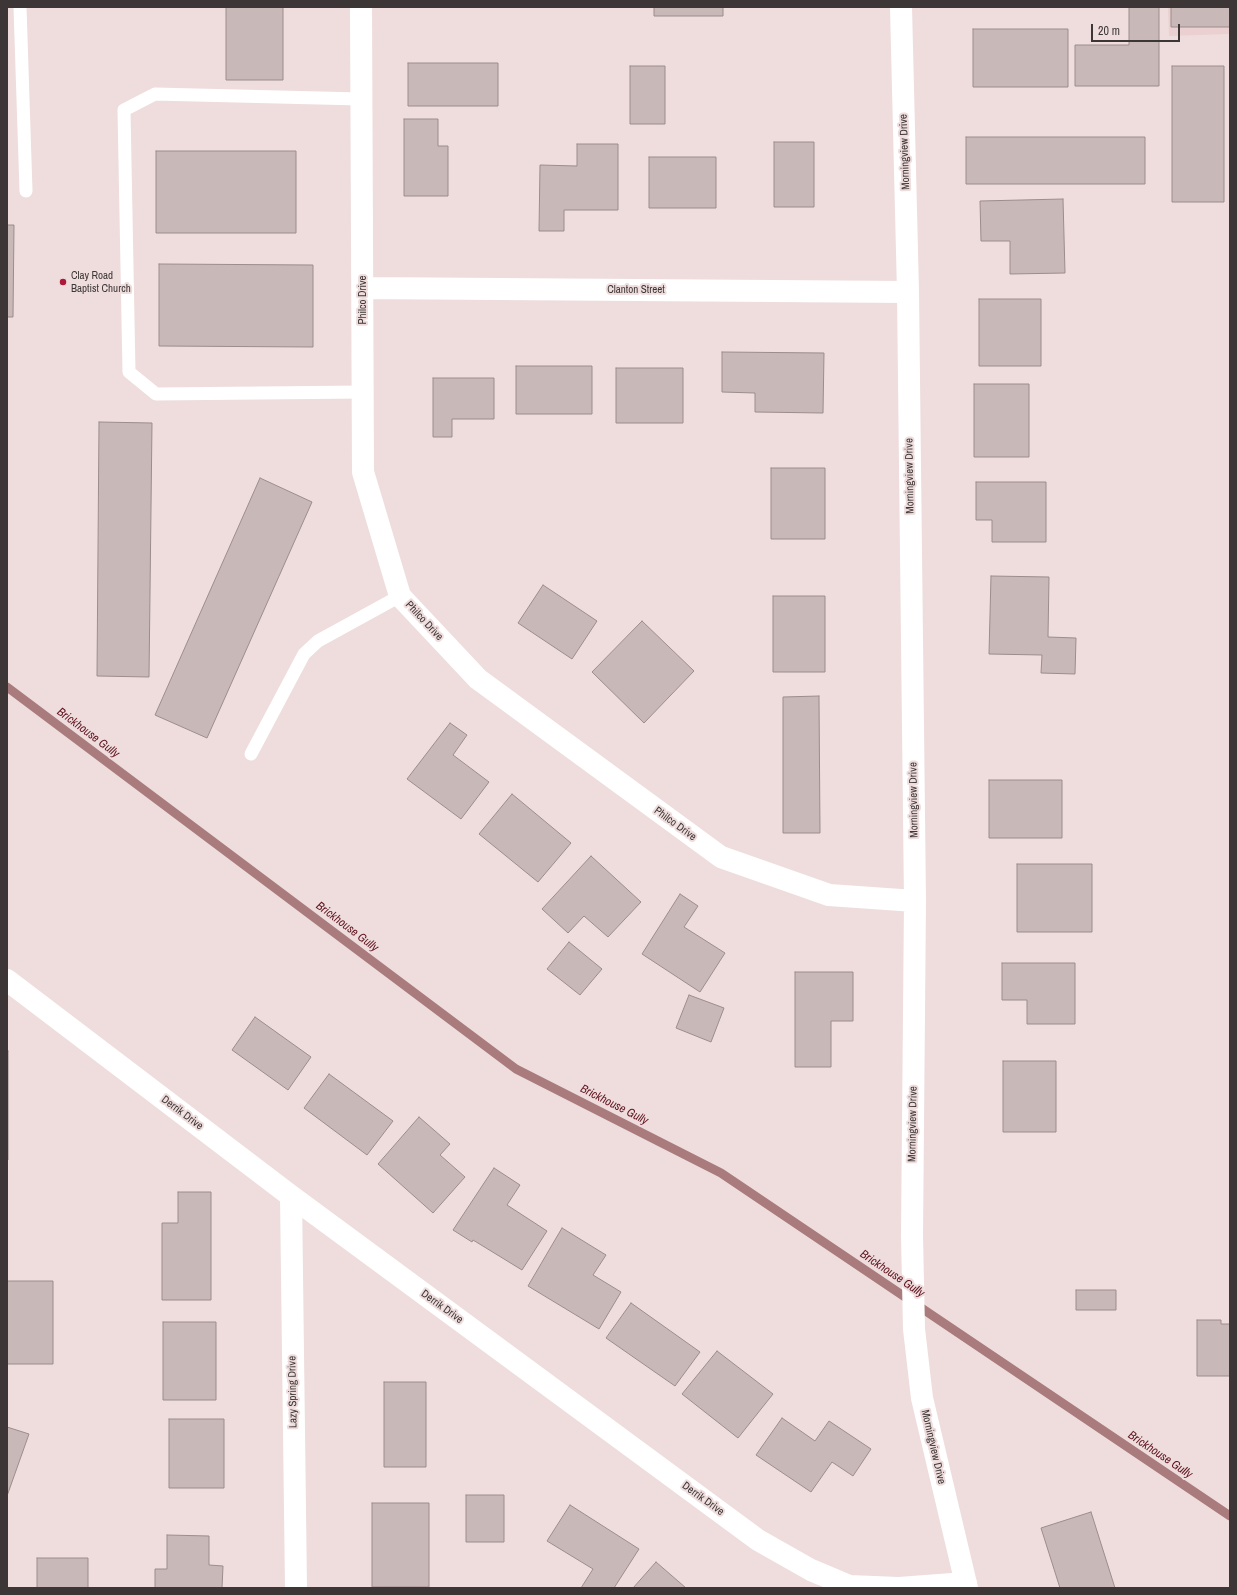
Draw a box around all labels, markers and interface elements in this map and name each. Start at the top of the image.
scale bar [1093,16,1182,42]
text: 20 m [1098,23,1120,39]
street label: Morningview Drive [897,114,913,190]
place label: Clay Road Baptist Church [71,269,131,295]
street label: Philco Drive [356,275,370,325]
marker: Clay Road Baptist Church [58,277,68,287]
street label: Clanton Street [607,283,665,297]
street label: Morningview Drive [903,438,917,514]
street label: Philco Drive [402,599,446,643]
water label: Brickhouse Gully [54,705,122,761]
street label: Morningview Drive [907,762,921,838]
street label: Philco Drive [651,804,699,844]
water label: Brickhouse Gully [313,899,381,955]
water label: Brickhouse Gully [578,1082,650,1128]
street label: Morningview Drive [906,1086,920,1162]
street label: Derrik Drive [159,1093,205,1133]
water label: Brickhouse Gully [857,1247,927,1301]
street label: Derrik Drive [418,1287,466,1327]
street label: Lazy Spring Drive [286,1356,300,1428]
street label: Morningview Drive [918,1409,948,1485]
water label: Brickhouse Gully [1125,1428,1195,1482]
street label: Derrik Drive [679,1479,727,1519]

